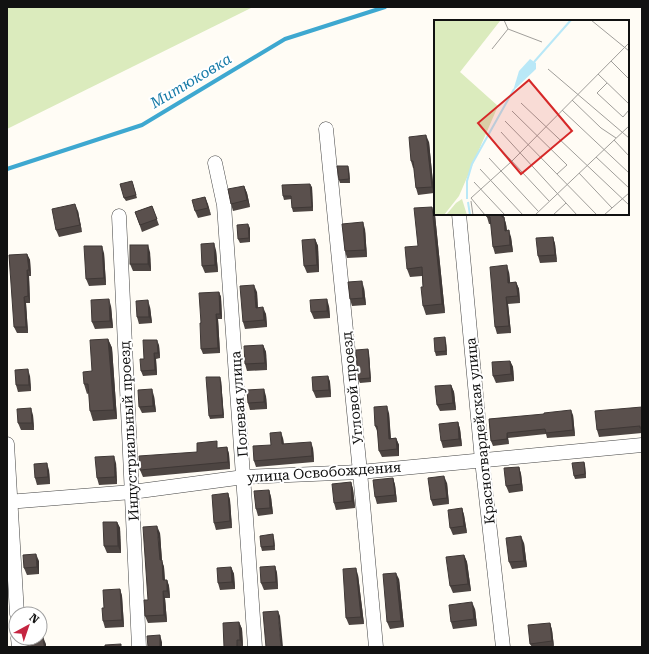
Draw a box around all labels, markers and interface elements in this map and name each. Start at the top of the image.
inset map [434,20,629,215]
water label: Митюковка [146,50,235,113]
street label: Угловой проезд [338,331,366,445]
street label: Красногвардейская улица [462,336,498,525]
street label: Индустриальный проезд [116,340,142,521]
street label: Полевая улица [227,350,251,458]
street label: улица Освобождения [246,459,402,485]
north arrow [8,606,48,646]
text: N [27,611,42,627]

